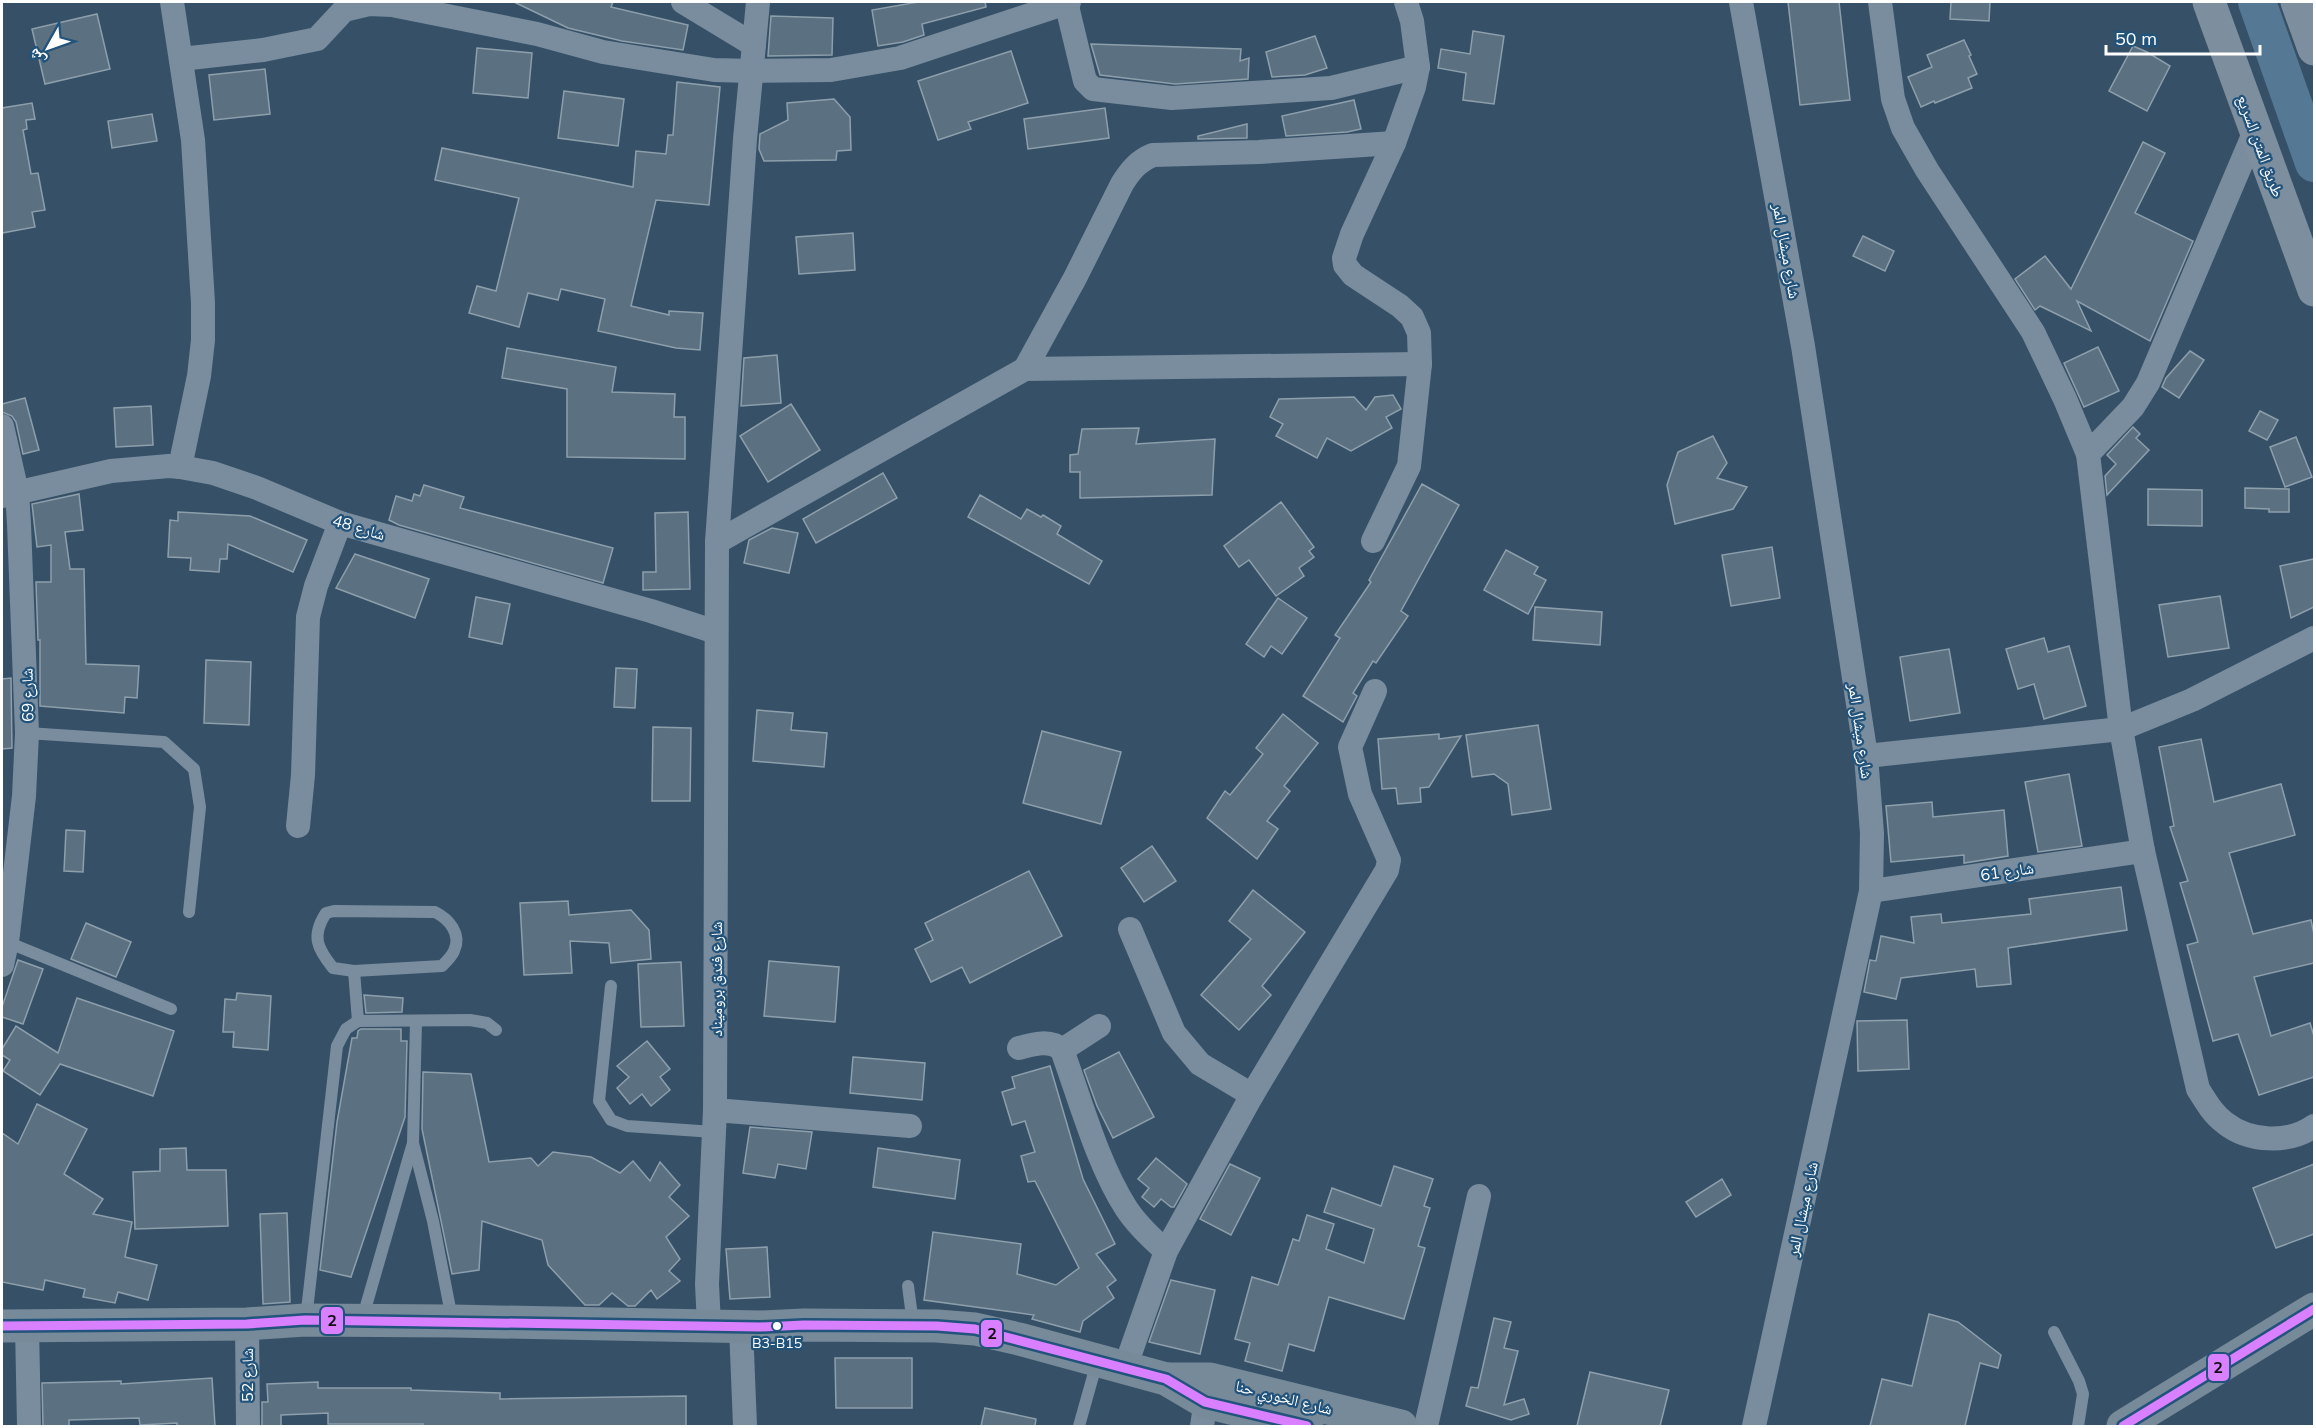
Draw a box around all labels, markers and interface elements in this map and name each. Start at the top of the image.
north arrow [18,18,78,78]
scale bar [2106,18,2260,56]
text: 50 m [2115,27,2157,50]
text: ش [23,45,50,71]
street label: طريق المتن السريع [2232,92,2289,200]
street label: شارع ميشال المر [1768,201,1805,300]
street label: شارع 48 [330,510,388,545]
street label: شارع 69 [17,668,38,722]
street label: شارع ميشال المر [1843,681,1878,780]
street label: شارع 61 [1979,857,2035,886]
street label: شارع فندق بروميناد [706,922,727,1036]
street label: شارع ميشال المر [1782,1160,1823,1259]
line badge: 2 [320,1306,344,1335]
text: 2 [327,1310,337,1330]
line badge: 2 [980,1319,1003,1348]
marker: B3-B15 [771,1320,783,1332]
text: 2 [987,1323,997,1343]
place label: B3-B15 [752,1334,802,1352]
street label: شارع 52 [237,1348,258,1402]
line badge: 2 [2207,1353,2230,1382]
text: 2 [2213,1357,2223,1377]
street label: شارع الخوري حنا [1233,1375,1334,1422]

